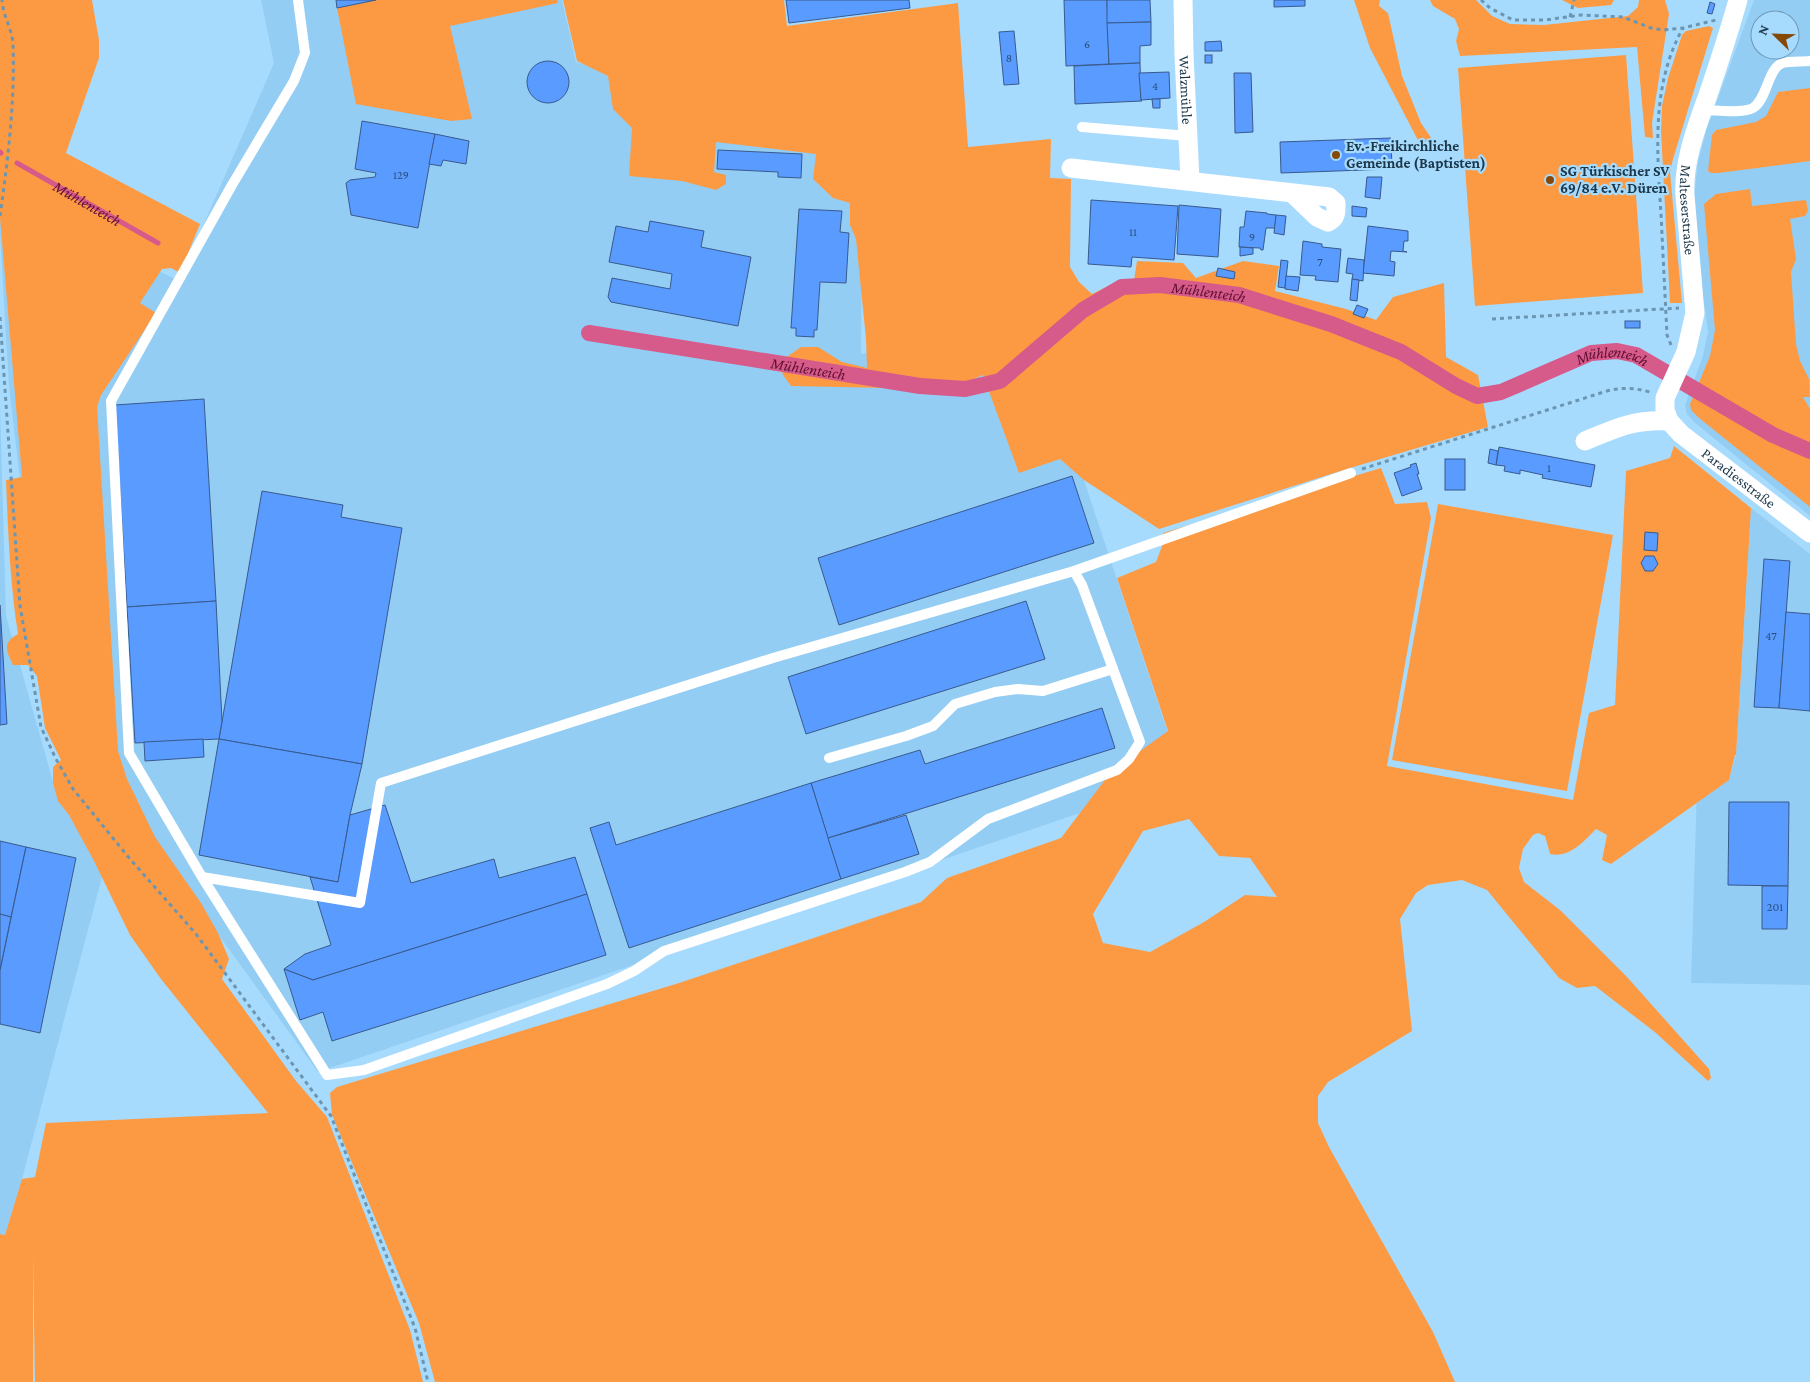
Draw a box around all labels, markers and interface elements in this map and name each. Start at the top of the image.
north arrow [1750,10,1800,60]
text: N [1754,22,1772,37]
house number: 6 [1084,37,1090,51]
house number: 8 [1006,51,1012,65]
street label: Walzmühle [1176,55,1195,125]
house number: 4 [1152,79,1158,93]
place label: Ev.-Freikirchliche Gemeinde (Baptisten) [1346,138,1486,172]
marker: Ev.-Freikirchliche Gemeinde (Baptisten) [1330,149,1342,161]
place label: SG Türkischer SV 69/84 e.V. Düren [1560,163,1670,196]
street label: Malteserstraße [1677,164,1698,256]
house number: 129 [393,168,409,182]
marker: SG Türkischer SV 69/84 e.V. Düren [1544,174,1556,186]
water label: Mühlenteich [50,176,125,229]
house number: 11 [1129,225,1137,239]
house number: 9 [1249,230,1255,244]
house number: 7 [1317,255,1323,269]
water label: Mühlenteich [1169,278,1249,305]
water label: Mühlenteich [1572,342,1652,369]
water label: Mühlenteich [769,354,847,383]
street label: Paradiesstraße [1699,445,1779,512]
house number: 1 [1547,461,1551,475]
house number: 47 [1765,629,1777,643]
house number: 201 [1767,900,1783,914]

